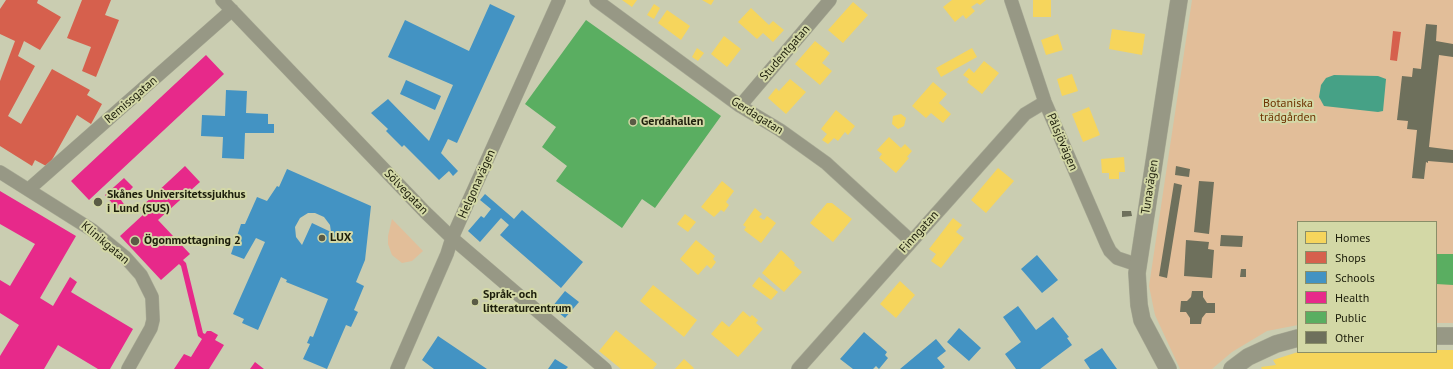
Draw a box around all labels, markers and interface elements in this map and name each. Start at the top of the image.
street label: Studentgatan [757,22,813,84]
street label: Remissgatan [102,73,160,127]
street label: Gerdagatan [728,94,786,138]
park label: Botaniska trädgården [1260,97,1316,125]
street label: Pålsjövägen [1043,111,1081,173]
place label: Gerdahallen [641,115,703,129]
marker: Gerdahallen [628,117,638,127]
street label: Helgonavägen [455,147,499,221]
street label: Tunavägen [1139,159,1161,215]
street label: Sölvegatan [381,167,431,217]
place label: Skånes Universitetssjukhus i Lund (SUS) [107,188,246,216]
marker: Skånes Universitetssjukhus i Lund (SUS) [92,196,104,208]
street label: Finngatan [896,208,942,256]
street label: Klinikgatan [78,219,132,267]
legend [1297,221,1437,353]
text: Homes [1335,230,1370,245]
place label: LUX [330,231,351,245]
marker: LUX [317,233,327,243]
place label: Ögonmottagning 2 [144,234,241,248]
marker: Ögonmottagning 2 [129,235,141,247]
text: Shops [1335,250,1366,265]
text: Schools [1335,270,1375,285]
place label: Språk- och litteraturcentrum [483,288,571,316]
text: Health [1335,290,1369,305]
marker: Språk- och litteraturcentrum [470,297,480,307]
text: Public [1335,310,1366,325]
text: Other [1335,330,1364,345]

